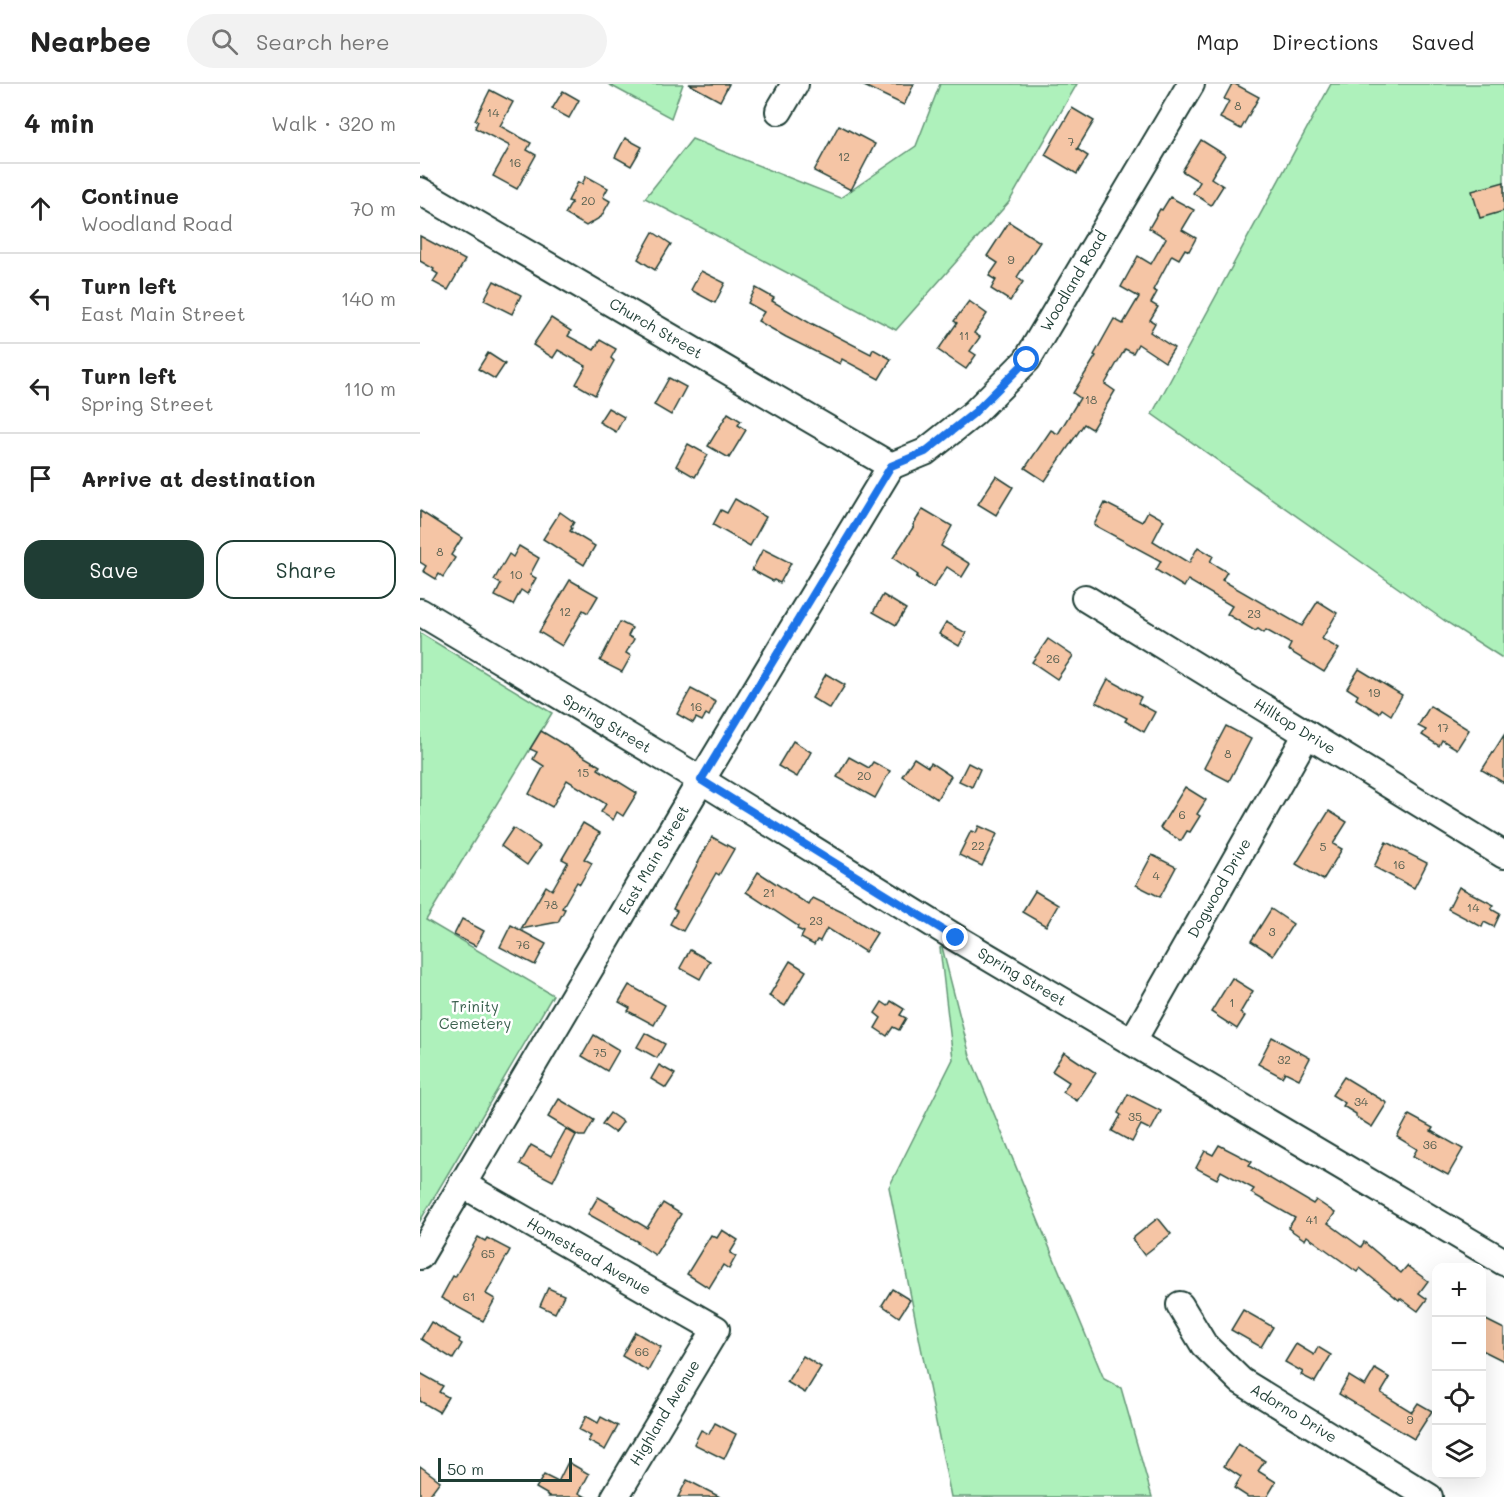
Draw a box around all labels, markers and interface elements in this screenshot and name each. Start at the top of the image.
search box [187,14,607,68]
text: Nearbee [30,23,151,59]
icon: search [208,25,241,58]
text: Search here [256,27,390,56]
text: Map [1196,28,1239,55]
text: Directions [1272,28,1379,55]
text: Saved [1412,28,1474,55]
house number: 8 [1234,97,1242,113]
house number: 14 [487,104,499,120]
text: 4 min [24,106,94,140]
text: Walk · 320 m [271,110,396,136]
house number: 7 [1068,133,1075,149]
house number: 12 [838,148,850,164]
house number: 16 [509,154,521,170]
text: Continue [81,181,179,210]
icon: ahead [24,192,57,225]
house number: 20 [581,192,596,208]
text: 70 m [350,195,396,221]
text: Woodland Road [81,210,232,236]
street label: Woodland Road [1035,227,1111,335]
house number: 9 [1007,251,1015,267]
text: Turn left [81,271,177,300]
icon: left [24,282,57,315]
text: 140 m [341,285,396,311]
street label: Church Street [606,293,707,363]
text: East Main Street [81,300,246,326]
house number: 11 [959,327,969,343]
route start [1013,346,1039,372]
text: Turn left [81,361,177,390]
icon: left [24,372,57,405]
text: 110 m [343,375,396,401]
text: Spring Street [81,390,214,416]
house number: 18 [1085,391,1097,407]
icon: arrive [24,462,57,495]
text: Arrive at destination [81,464,316,493]
button: Save [24,540,204,599]
button: Share [216,540,396,599]
house number: 8 [436,543,444,559]
house number: 10 [510,566,523,582]
house number: 12 [559,603,571,619]
house number: 23 [1247,605,1261,621]
house number: 26 [1046,650,1060,666]
house number: 19 [1368,684,1380,700]
street label: Spring Street [560,689,655,757]
street label: Hilltop Drive [1251,693,1340,758]
house number: 16 [690,698,702,714]
house number: 17 [1437,719,1449,735]
house number: 8 [1224,745,1232,761]
house number: 15 [577,764,589,780]
house number: 20 [857,767,872,783]
street label: East Main Street [613,801,693,918]
house number: 6 [1178,806,1186,822]
street label: Dogwood Drive [1182,834,1255,941]
house number: 22 [971,837,985,853]
house number: 5 [1320,838,1327,854]
house number: 16 [1393,856,1405,872]
house number: 4 [1152,867,1160,883]
house number: 21 [763,884,775,900]
house number: 78 [544,896,558,912]
house number: 14 [1467,899,1479,915]
house number: 23 [809,912,823,928]
house number: 3 [1268,923,1276,939]
route end [942,924,968,950]
house number: 76 [516,936,530,952]
street label: Spring Street [975,942,1070,1010]
house number: 1 [1229,994,1235,1010]
park label: Trinity Cemetery [439,996,511,1033]
house number: 75 [593,1044,607,1060]
house number: 32 [1277,1051,1291,1067]
house number: 34 [1354,1093,1368,1109]
house number: 35 [1128,1108,1142,1124]
house number: 36 [1423,1136,1437,1152]
house number: 41 [1306,1211,1318,1227]
street label: Homestead Avenue [524,1212,655,1299]
house number: 65 [481,1245,495,1261]
map controls [1432,1263,1486,1479]
button: + [1432,1263,1486,1317]
house number: 61 [463,1288,475,1304]
button: − [1432,1317,1486,1371]
house number: 66 [635,1343,649,1359]
street label: Highland Avenue [625,1356,704,1469]
button: locate [1432,1371,1486,1425]
street label: Adorno Drive [1247,1378,1341,1447]
house number: 9 [1406,1411,1414,1427]
button: layers [1432,1425,1486,1479]
scale bar [438,1455,572,1482]
text: 50 m [447,1458,484,1479]

